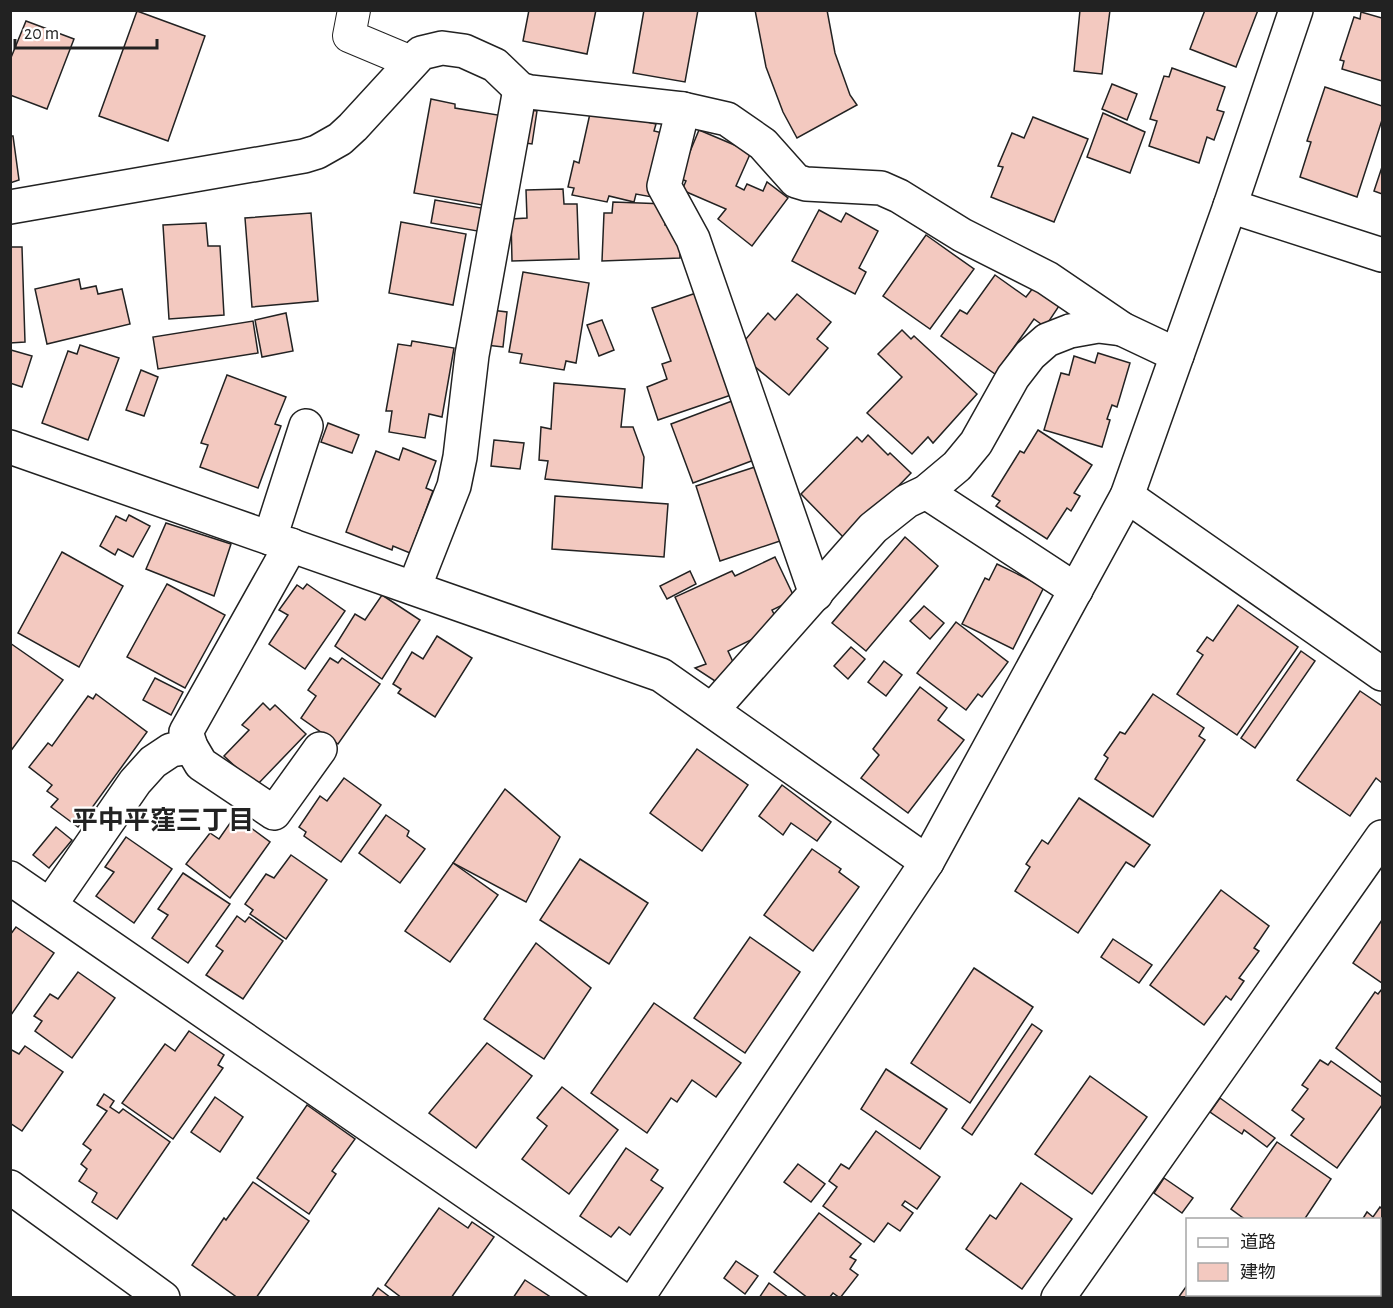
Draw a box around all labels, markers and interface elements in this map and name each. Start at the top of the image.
scale bar [15,12,158,50]
text: 20 m [24,25,59,43]
district label: 平中平窪三丁目 [72,806,254,834]
legend [1186,1218,1381,1296]
text: 道路 [1240,1232,1276,1252]
text: 建物 [1240,1262,1276,1282]

